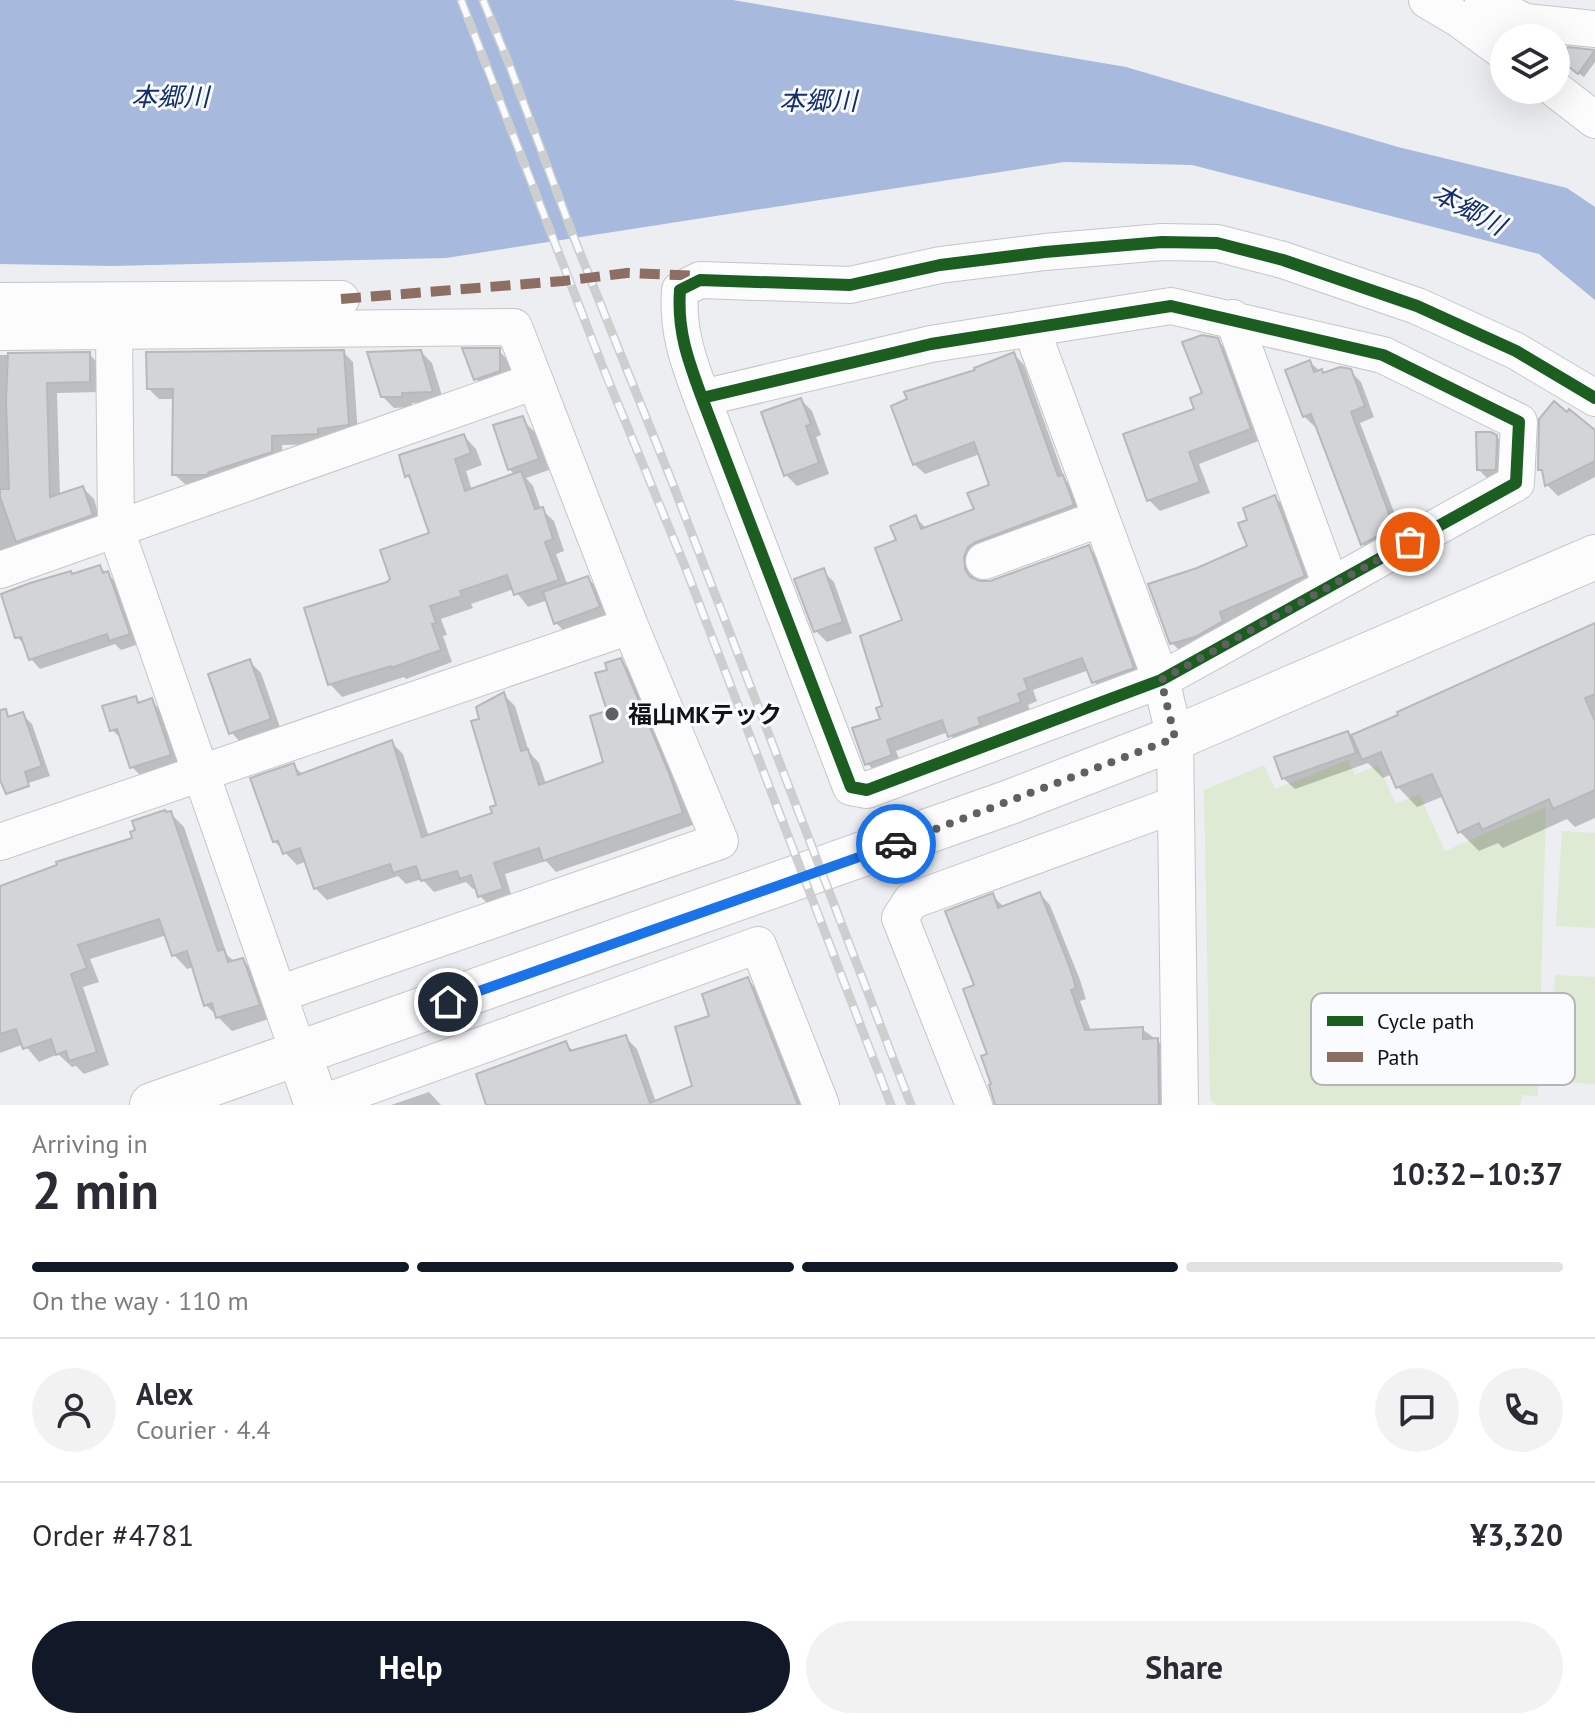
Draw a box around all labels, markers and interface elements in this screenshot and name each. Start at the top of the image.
map controls [1490,24,1570,104]
button: layers [1490,24,1570,104]
water label: 本郷川 [131,80,212,113]
water label: 本郷川 [779,84,860,117]
water label: 本郷川 [1427,176,1514,243]
pin [1376,508,1444,576]
icon: bag [1388,520,1432,564]
place label: 福山MKテック [628,699,782,730]
marker: 福山MKテック [603,705,621,723]
courier [856,804,936,884]
icon: car [874,822,918,866]
pin [414,968,482,1036]
icon: home [426,980,470,1024]
legend [1311,993,1575,1085]
text: Cycle path [1377,1007,1474,1035]
text: Path [1377,1043,1419,1071]
text: Arriving in [32,1127,148,1160]
text: 10:32–10:37 [1391,1154,1563,1193]
text: 2 min [32,1156,159,1223]
text: On the way · 110 m [32,1284,249,1317]
button: person [32,1368,116,1452]
button: chat [1375,1368,1459,1452]
button: phone [1479,1368,1563,1452]
text: Alex [136,1374,193,1413]
text: Courier · 4.4 [136,1413,270,1446]
text: Order #4781 [32,1515,194,1554]
text: ¥3,320 [1470,1515,1563,1554]
button: Help [32,1621,790,1713]
button: Share [806,1621,1563,1713]

